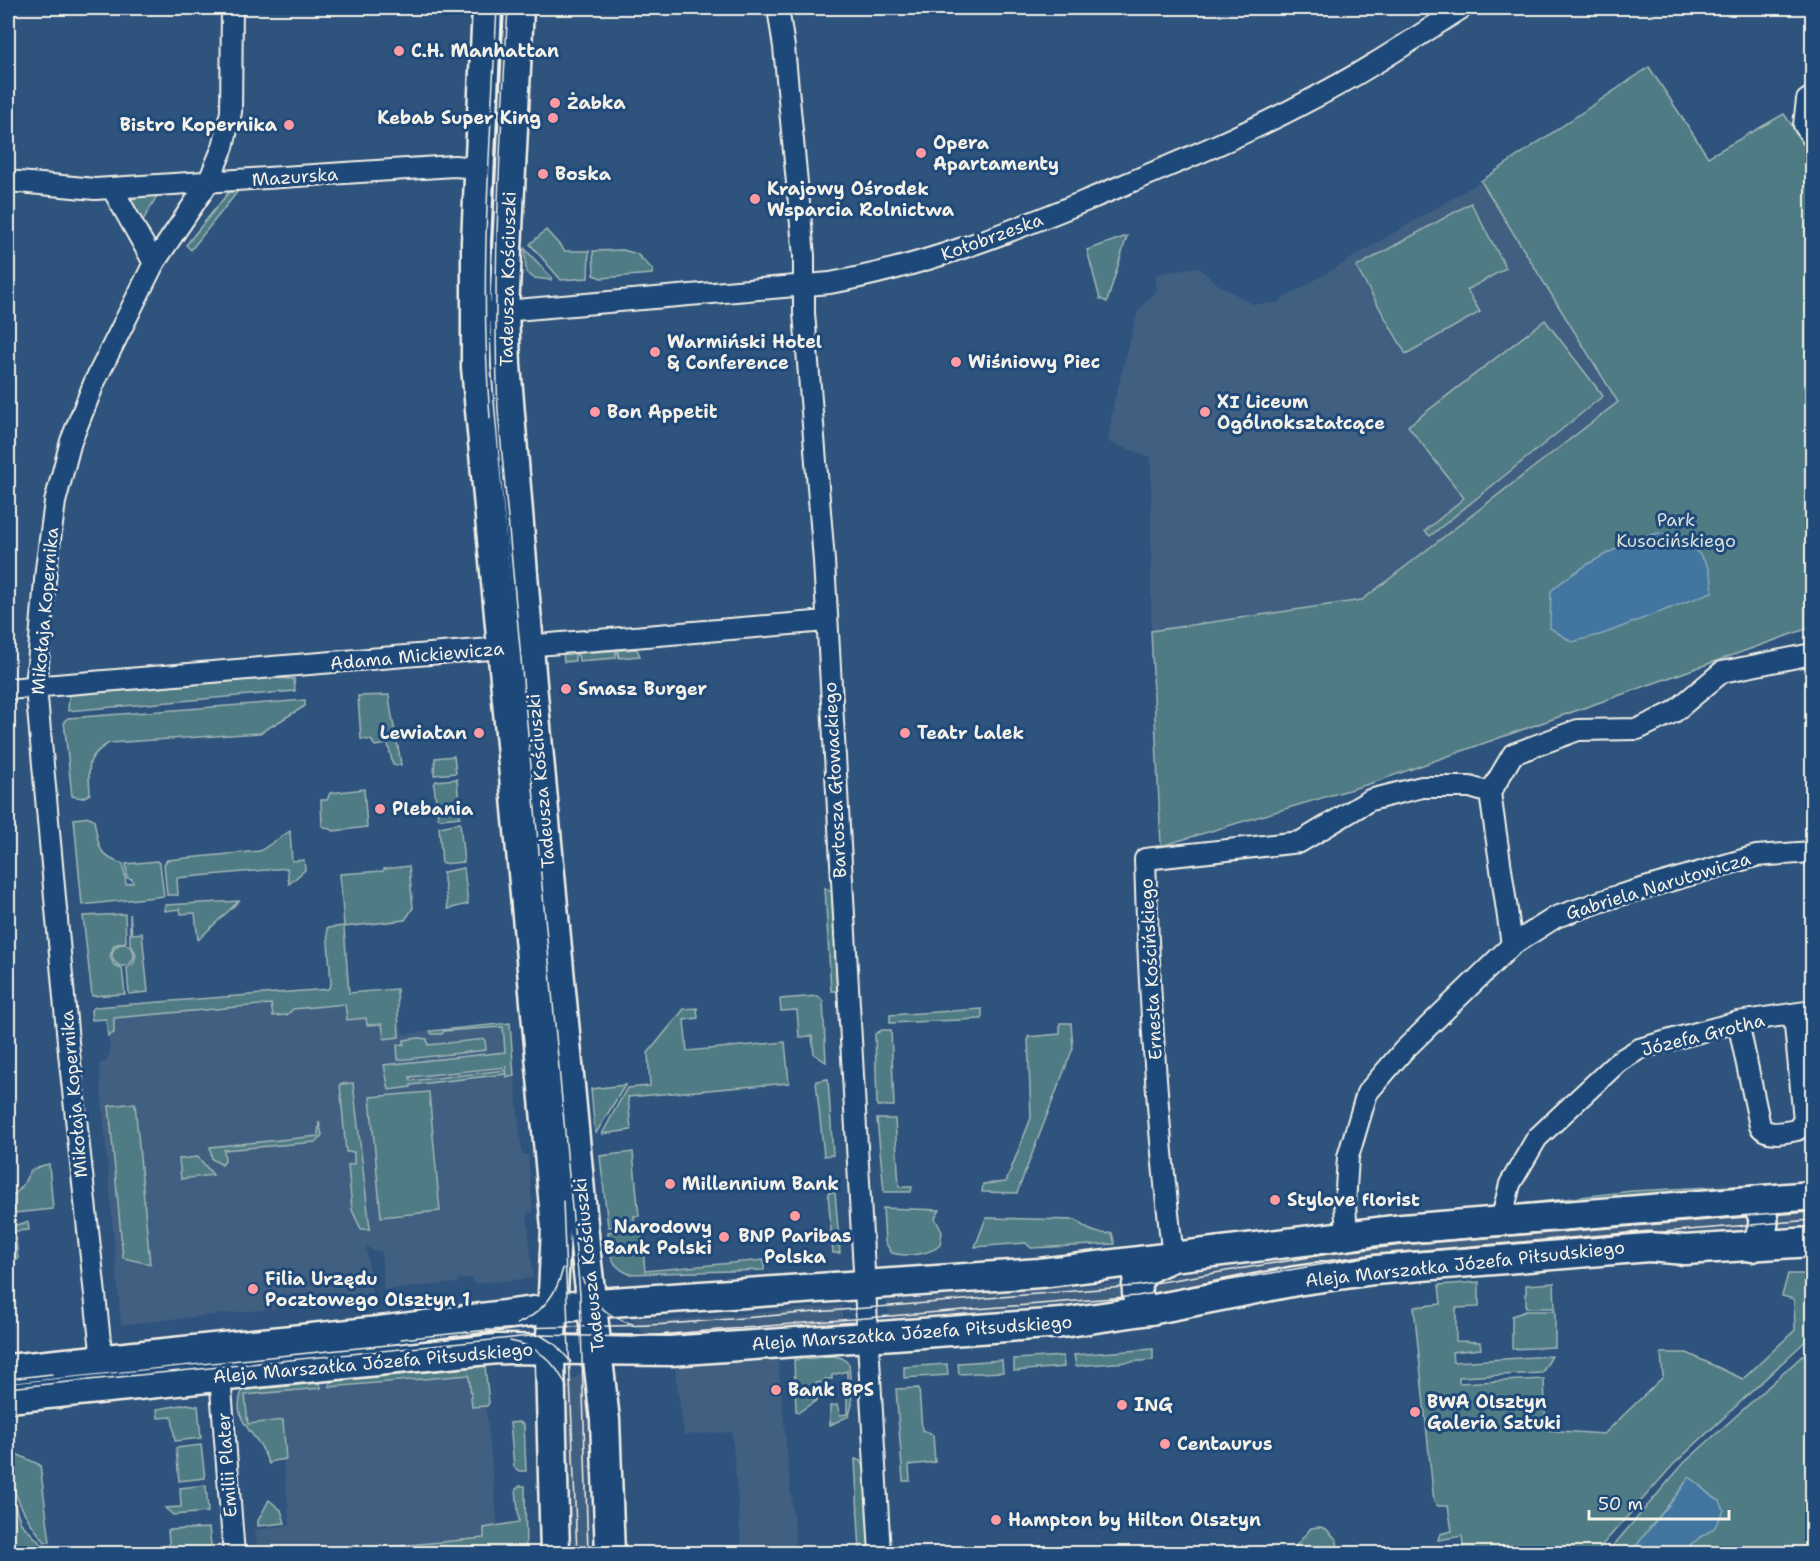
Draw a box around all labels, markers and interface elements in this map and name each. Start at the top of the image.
place label: C.H. Manhattan [411,39,559,63]
marker: C.H. Manhattan [392,44,406,58]
place label: Żabka [567,91,626,115]
marker: Żabka [548,96,562,110]
place label: Kebab Super King [377,106,541,130]
marker: Kebab Super King [546,111,560,125]
place label: Bistro Kopernika [120,113,278,137]
marker: Bistro Kopernika [282,118,296,132]
place label: Opera Apartamenty [933,131,1059,176]
marker: Opera Apartamenty [914,146,928,160]
street label: Mazurska [251,162,339,192]
place label: Boska [555,162,612,186]
marker: Boska [536,167,550,181]
place label: Krajowy Ośrodek Wsparcia Rolnictwa [767,177,955,222]
street label: Tadeusza Kościuszki [494,191,522,367]
marker: Krajowy Ośrodek Wsparcia Rolnictwa [748,192,762,206]
street label: Kołobrzeska [938,207,1046,267]
place label: Warmiński Hotel & Conference [667,330,822,375]
marker: Warmiński Hotel & Conference [648,345,662,359]
place label: Wiśniowy Piec [968,350,1100,374]
marker: Wiśniowy Piec [949,355,963,369]
place label: XI Liceum Ogólnokształcące [1217,390,1385,435]
place label: Bon Appetit [607,400,718,424]
marker: Bon Appetit [588,405,602,419]
marker: XI Liceum Ogólnokształcące [1198,405,1212,419]
park label: Park Kusocińskiego [1616,508,1736,553]
street label: Mikołaja Kopernika [26,526,64,696]
street label: Adama Mickiewicza [329,636,505,676]
place label: Smasz Burger [578,677,708,701]
street label: Bartosza Głowackiego [818,681,852,879]
marker: Smasz Burger [559,682,573,696]
street label: Tadeusza Kościuszki [521,693,561,869]
place label: Lewiatan [380,721,467,745]
place label: Teatr Lalek [917,721,1024,745]
marker: Lewiatan [472,726,486,740]
marker: Teatr Lalek [898,726,912,740]
place label: Plebania [392,797,474,821]
marker: Plebania [373,802,387,816]
street label: Gabriela Narutowicza [1563,846,1753,926]
street label: Ernesta Kościńskiego [1134,877,1168,1061]
street label: Józefa Grotha [1639,1008,1767,1062]
street label: Mikołaja Kopernika [55,1009,93,1179]
place label: Millennium Bank [682,1172,839,1196]
street label: Tadeusza Kościuszki [568,1177,610,1353]
marker: Millennium Bank [663,1177,677,1191]
place label: Stylove florist [1287,1188,1420,1212]
marker: Stylove florist [1268,1193,1282,1207]
marker: BNP Paribas Polska [788,1209,802,1223]
place label: Narodowy Bank Polski [604,1215,712,1260]
place label: BNP Paribas Polska [738,1224,852,1269]
marker: Narodowy Bank Polski [717,1230,731,1244]
street label: Aleja Marszałka Józefa Piłsudskiego [1304,1235,1626,1293]
place label: Filia Urzędu Pocztowego Olsztyn 1 [265,1267,470,1312]
marker: Filia Urzędu Pocztowego Olsztyn 1 [246,1282,260,1296]
street label: Aleja Marszałka Józefa Piłsudskiego [751,1310,1073,1356]
street label: Aleja Marszałka Józefa Piłsudskiego [212,1337,534,1389]
place label: Bank BPS [788,1378,874,1402]
marker: Bank BPS [769,1383,783,1397]
place label: BWA Olsztyn Galeria Sztuki [1427,1390,1561,1435]
place label: ING [1134,1393,1173,1417]
marker: ING [1115,1398,1129,1412]
marker: BWA Olsztyn Galeria Sztuki [1408,1405,1422,1419]
street label: Emilii Plater [211,1412,243,1518]
place label: Centaurus [1177,1432,1272,1456]
marker: Centaurus [1158,1437,1172,1451]
scale bar [1589,1483,1728,1521]
text: 50 m [1598,1492,1643,1516]
place label: Hampton by Hilton Olsztyn [1008,1508,1261,1532]
marker: Hampton by Hilton Olsztyn [989,1513,1003,1527]

